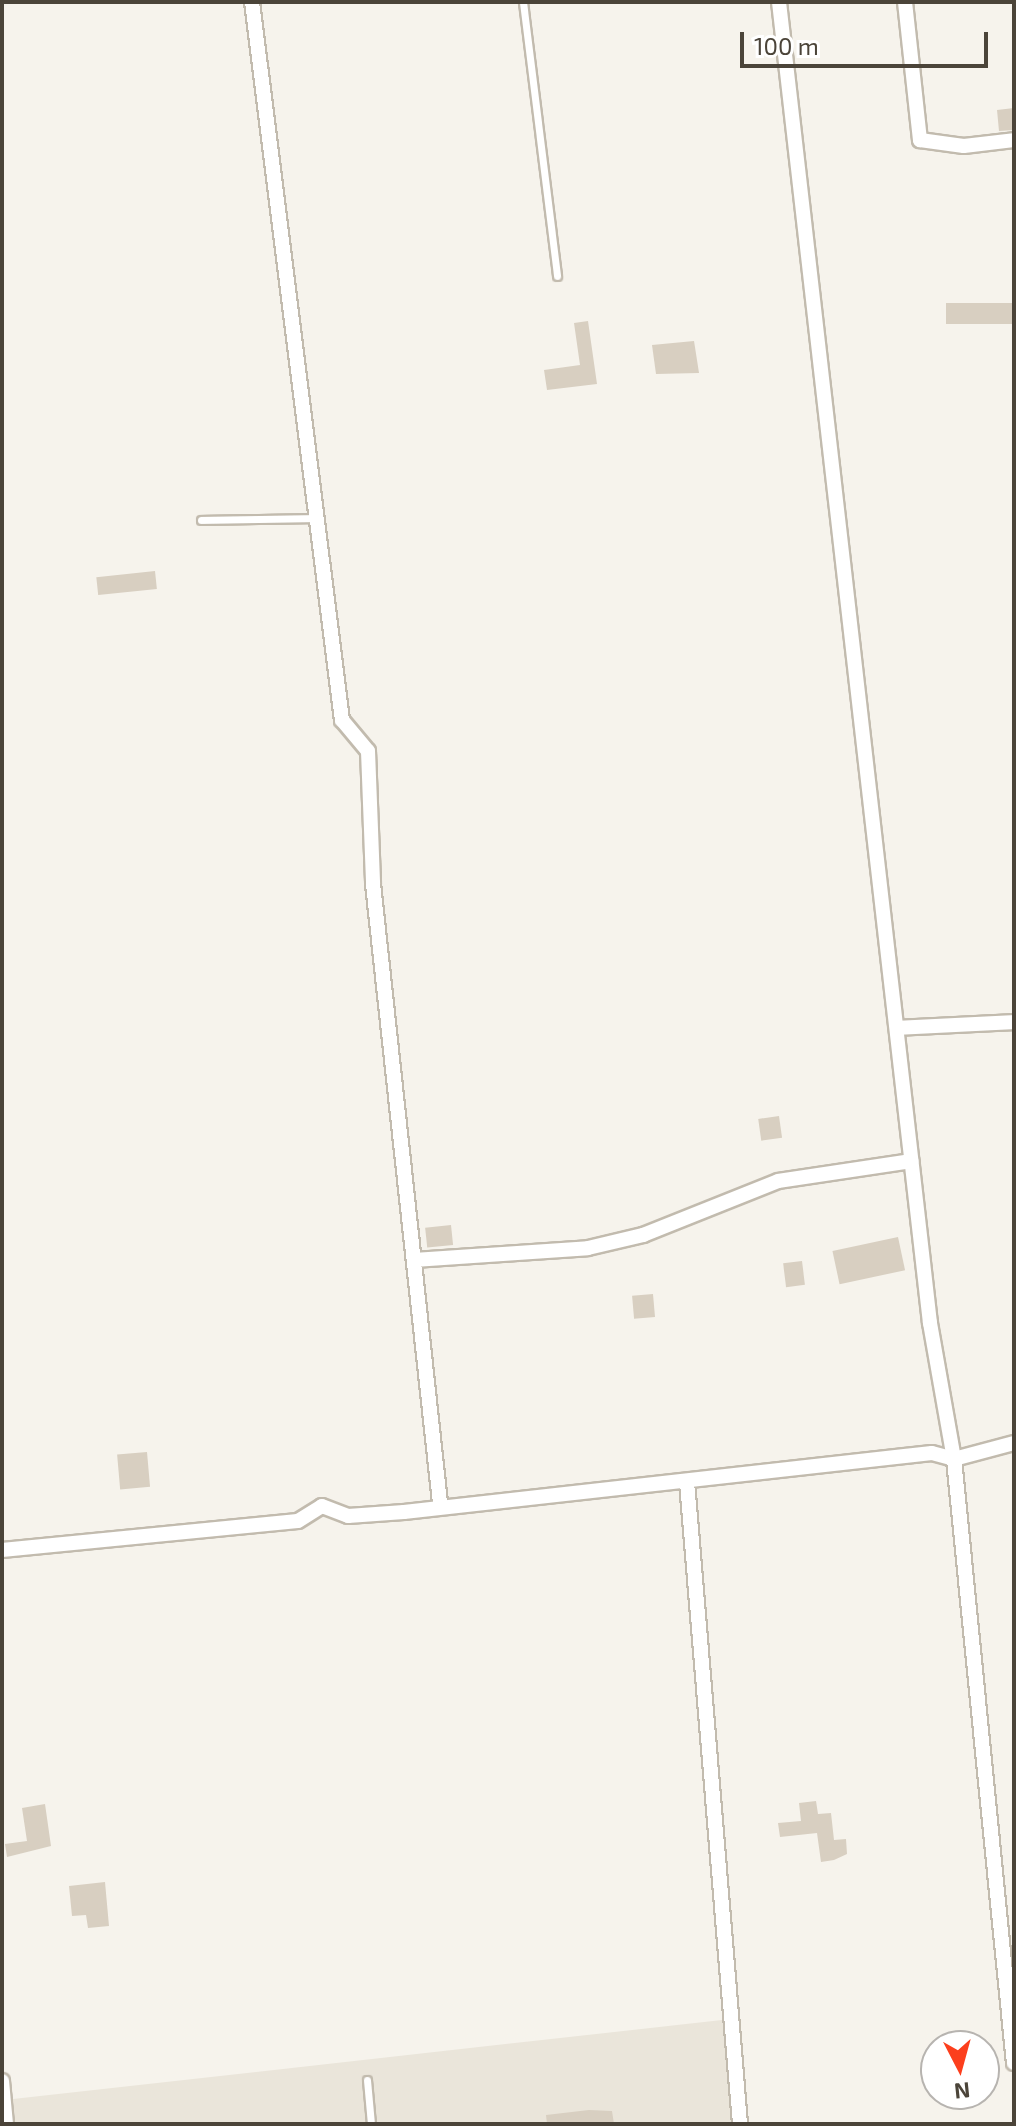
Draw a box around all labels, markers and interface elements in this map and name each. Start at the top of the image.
scale bar [744,16,992,66]
text: 100 m [754,31,819,60]
north arrow [920,2030,1000,2110]
text: N [953,2078,972,2106]

